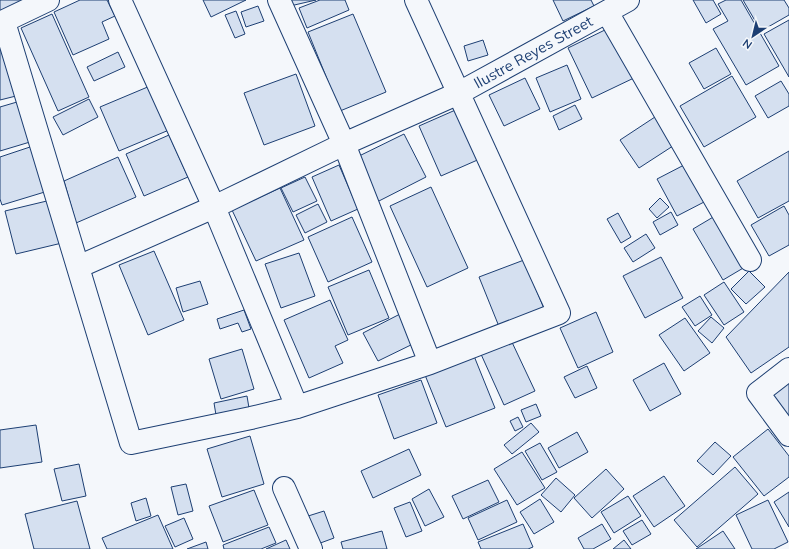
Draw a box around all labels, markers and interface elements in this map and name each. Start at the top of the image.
street label: Ilustre Reyes Street [470,11,596,93]
north arrow [733,16,773,56]
text: N [740,36,755,52]

